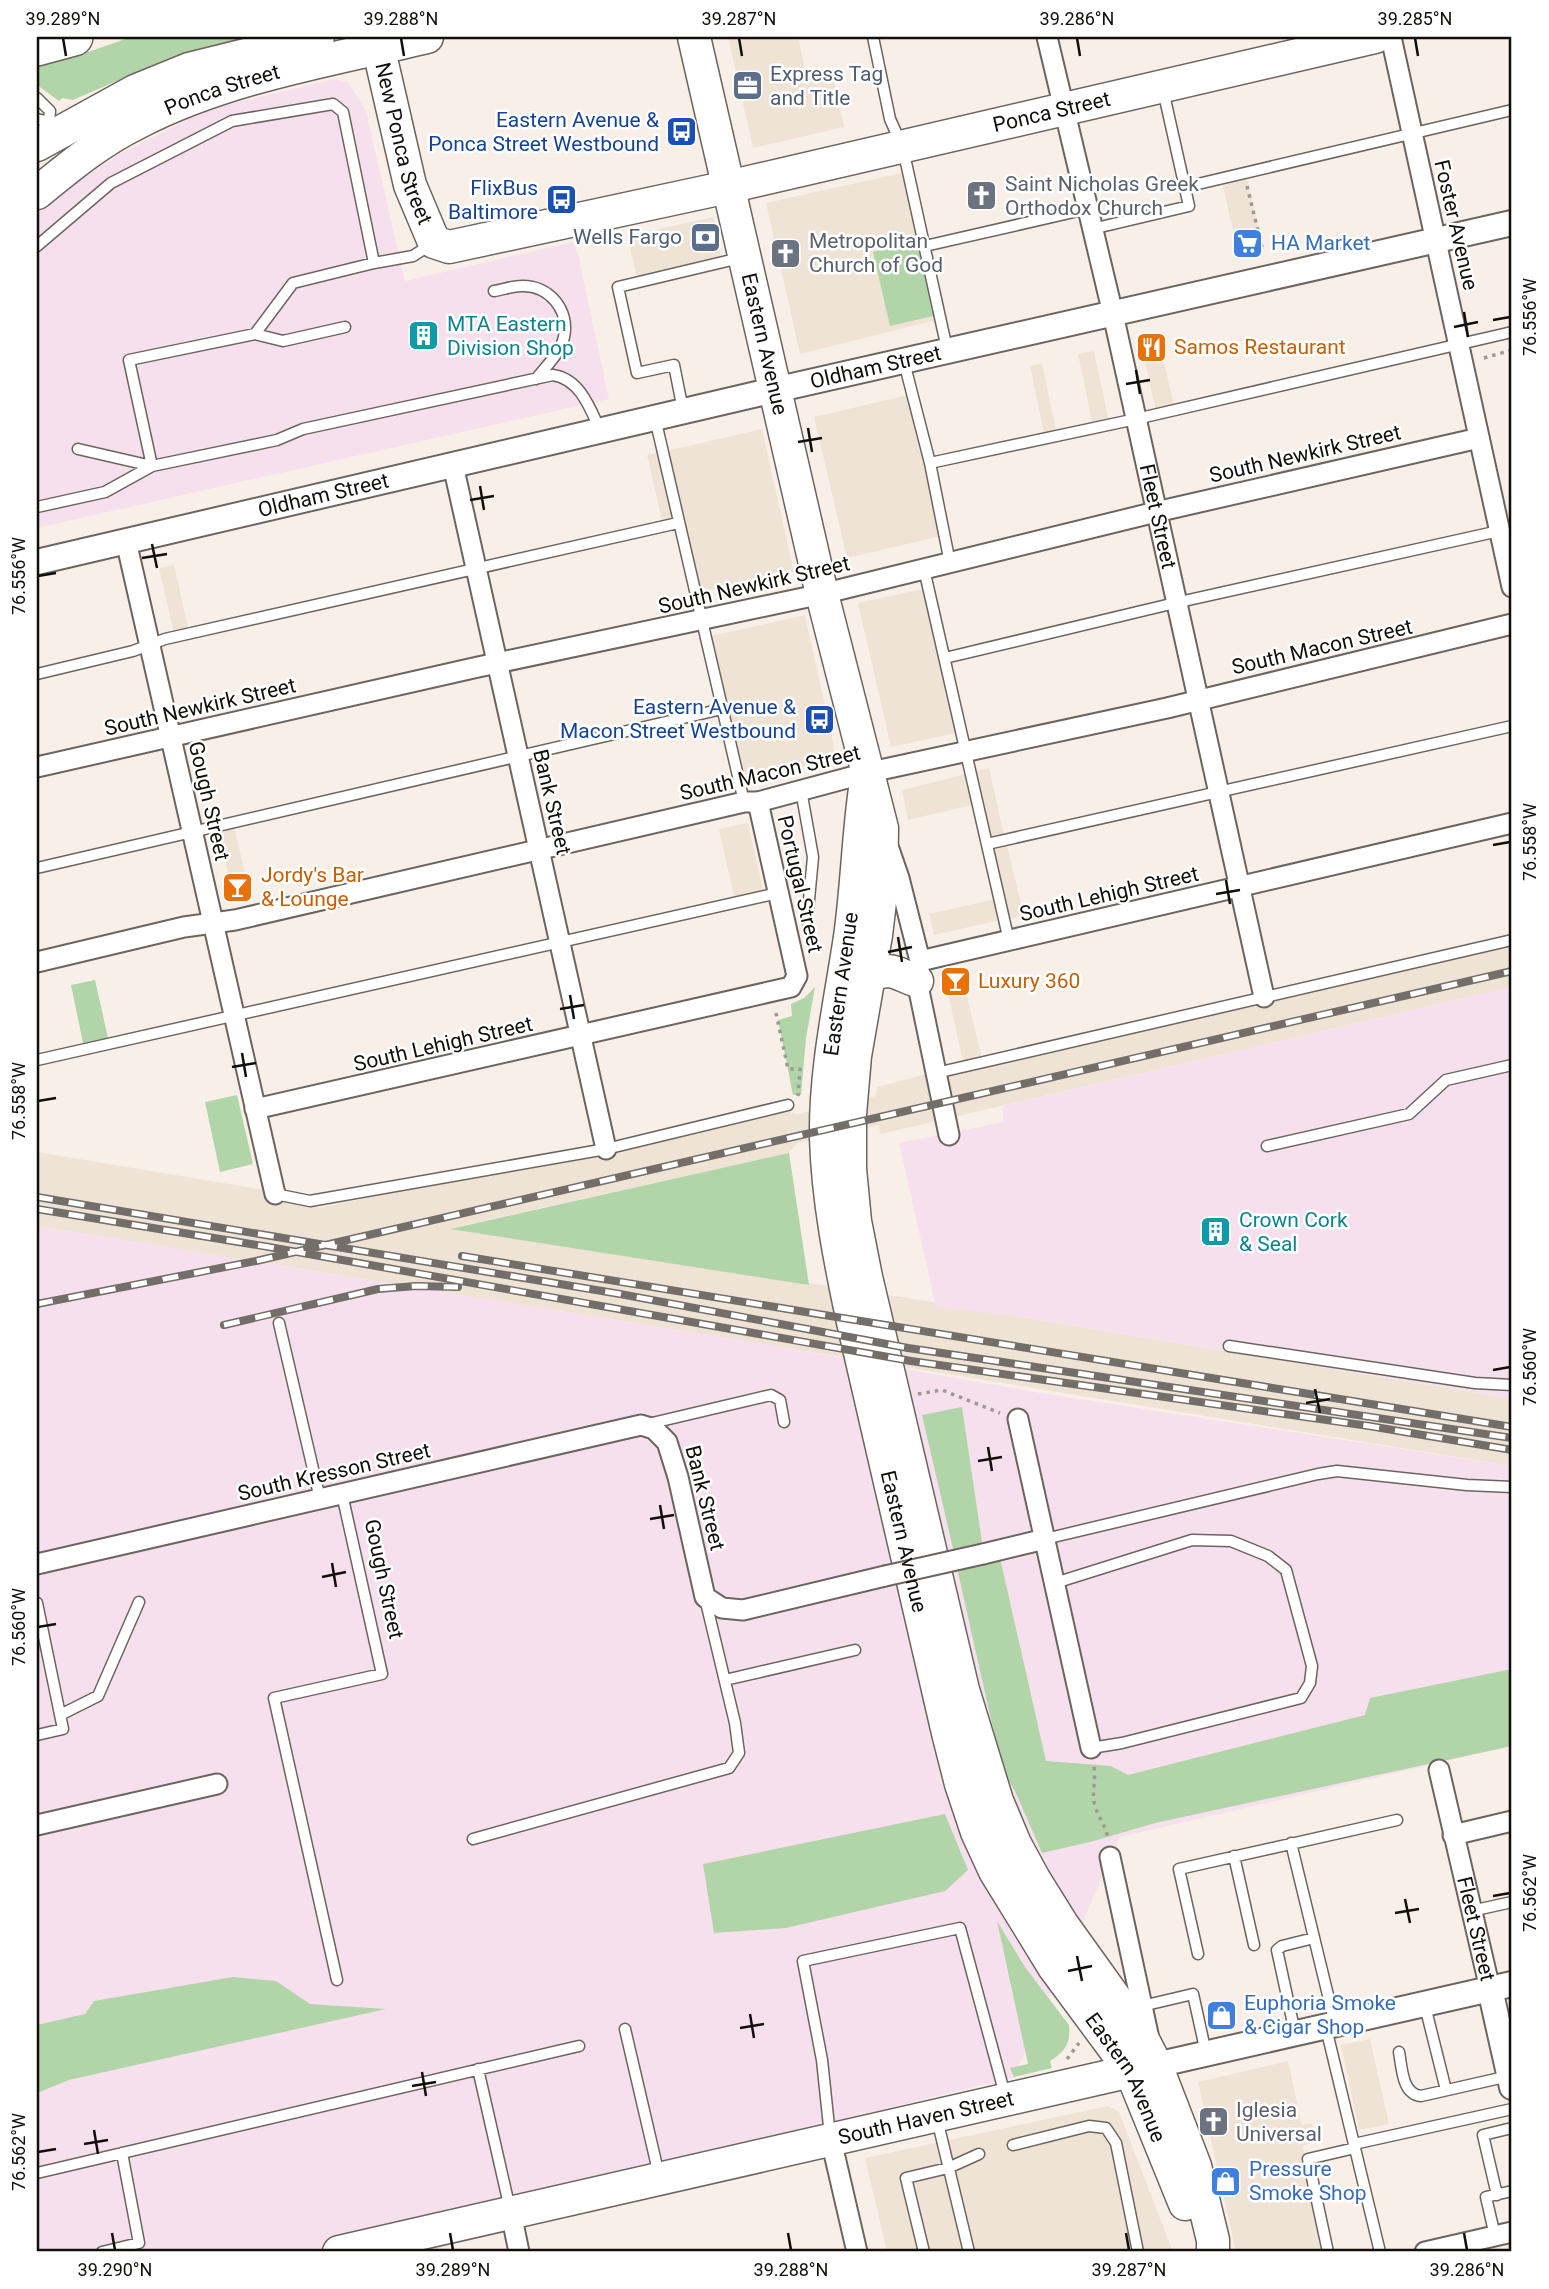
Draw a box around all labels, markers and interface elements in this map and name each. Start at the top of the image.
text: 39.289°N [26,8,100,29]
text: 39.288°N [364,8,438,29]
text: 39.287°N [702,8,776,29]
text: 39.286°N [1040,8,1114,29]
text: 39.285°N [1378,8,1452,29]
street label: Ponca Street [161,60,282,120]
street label: New Ponca Street [370,60,437,228]
place label: Express Tag and Title [770,62,883,110]
office icon: Express Tag and Title [730,69,764,103]
street label: Ponca Street [990,87,1113,137]
place label: Eastern Avenue & Ponca Street Westbound [428,108,659,156]
bus stop icon: Eastern Avenue & Ponca Street Westbound [665,115,699,149]
street label: Foster Avenue [1429,157,1483,293]
place label: Saint Nicholas Greek Orthodox Church [1005,172,1199,220]
place label: FlixBus Baltimore [448,176,538,224]
church icon: Saint Nicholas Greek Orthodox Church [965,179,999,213]
bus stop icon: FlixBus Baltimore [544,183,578,217]
bank icon: Wells Fargo [688,220,722,254]
place label: Wells Fargo [573,225,682,249]
supermarket icon: HA Market [1231,226,1265,260]
place label: Metropolitan Church of God [809,229,943,277]
place label: HA Market [1271,231,1371,255]
church icon: Metropolitan Church of God [769,236,803,270]
street label: Eastern Avenue [737,271,792,417]
text: 76.556°W [1519,278,1540,356]
place label: MTA Eastern Division Shop [447,312,574,360]
building icon: MTA Eastern Division Shop [407,319,441,353]
restaurant icon: Samos Restaurant [1134,330,1168,364]
place label: Samos Restaurant [1174,335,1346,359]
street label: Oldham Street [808,341,944,394]
street label: South Newkirk Street [1207,420,1403,488]
street label: Fleet Street [1135,462,1181,571]
street label: Oldham Street [256,468,391,522]
text: 76.556°W [8,537,29,615]
street label: South Newkirk Street [656,551,852,619]
street label: South Macon Street [1229,615,1415,679]
street label: South Newkirk Street [102,673,298,741]
place label: Eastern Avenue & Macon Street Westbound [560,695,796,743]
bus stop icon: Eastern Avenue & Macon Street Westbound [802,702,836,736]
street label: Gough Street [184,739,234,863]
street label: South Macon Street [677,741,863,805]
street label: Bank Street [528,747,576,857]
text: 76.558°W [1519,803,1540,881]
street label: Portugal Street [773,813,827,955]
street label: South Lehigh Street [1017,862,1201,926]
place label: Jordy's Bar & Lounge [261,863,364,911]
bar icon: Jordy's Bar & Lounge [221,870,255,904]
street label: Eastern Avenue [819,911,863,1057]
bar icon: Luxury 360 [938,964,972,998]
place label: Luxury 360 [978,969,1080,993]
street label: South Lehigh Street [351,1012,535,1076]
text: 76.558°W [8,1062,29,1140]
place label: Crown Cork & Seal [1239,1208,1348,1256]
building icon: Crown Cork & Seal [1199,1215,1233,1249]
text: 76.560°W [1519,1328,1540,1406]
street label: South Kresson Street [235,1438,433,1506]
street label: Bank Street [680,1443,730,1553]
street label: Eastern Avenue [876,1468,932,1615]
street label: Gough Street [360,1517,408,1641]
text: 76.560°W [8,1588,29,1666]
text: 76.562°W [1519,1854,1540,1932]
street label: Fleet Street [1452,1874,1500,1983]
place label: Euphoria Smoke & Cigar Shop [1244,1991,1396,2039]
shop icon: Euphoria Smoke & Cigar Shop [1204,1998,1238,2032]
street label: Eastern Avenue [1080,2008,1171,2146]
street label: South Haven Street [836,2086,1016,2150]
place label: Iglesia Universal [1236,2098,1322,2146]
church icon: Iglesia Universal [1196,2105,1230,2139]
text: 76.562°W [8,2113,29,2191]
place label: Pressure Smoke Shop [1249,2157,1366,2205]
shop icon: Pressure Smoke Shop [1209,2164,1243,2198]
text: 39.290°N [78,2259,152,2280]
text: 39.289°N [416,2259,490,2280]
text: 39.288°N [754,2259,828,2280]
text: 39.287°N [1092,2259,1166,2280]
text: 39.286°N [1430,2259,1504,2280]

